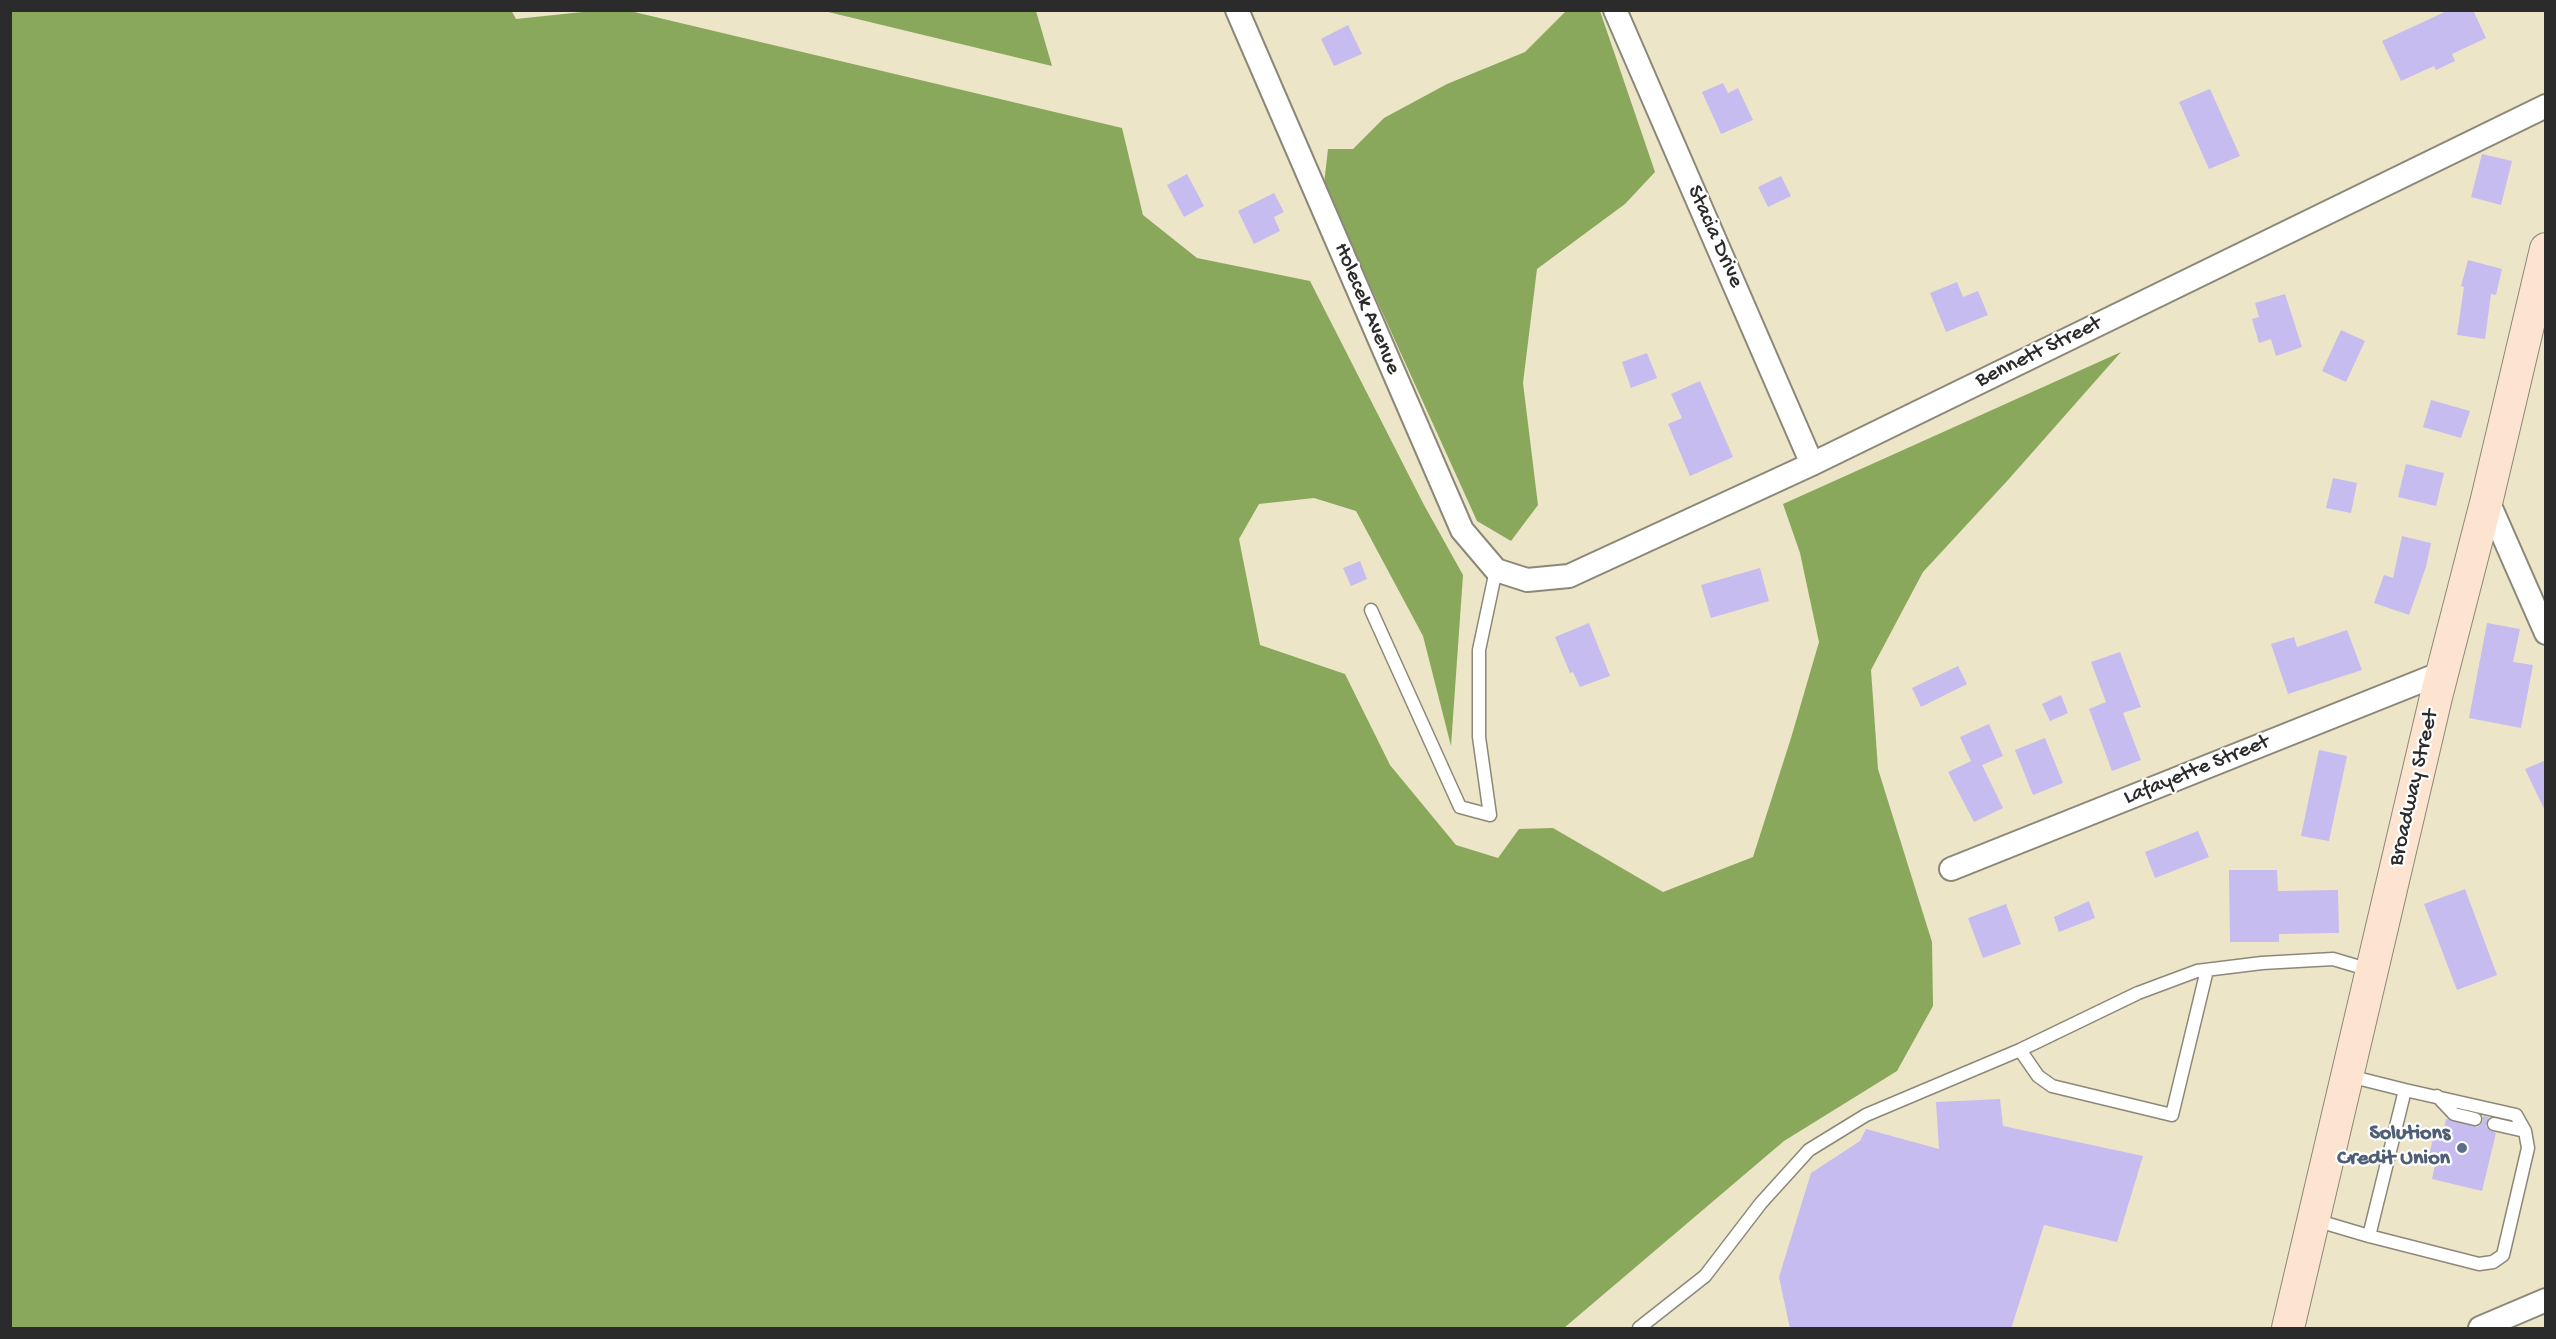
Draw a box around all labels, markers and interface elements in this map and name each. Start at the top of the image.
street label: Stacia Drive [1680,182,1748,292]
street label: Holecek Avenue [1326,239,1406,379]
street label: Bennett Street [1972,311,2106,395]
street label: Broadway Street [2384,707,2446,869]
street label: Lafayette Street [2120,730,2274,812]
place label: Solutions Credit Union [2337,1122,2450,1174]
marker: Solutions Credit Union [2455,1141,2469,1155]

